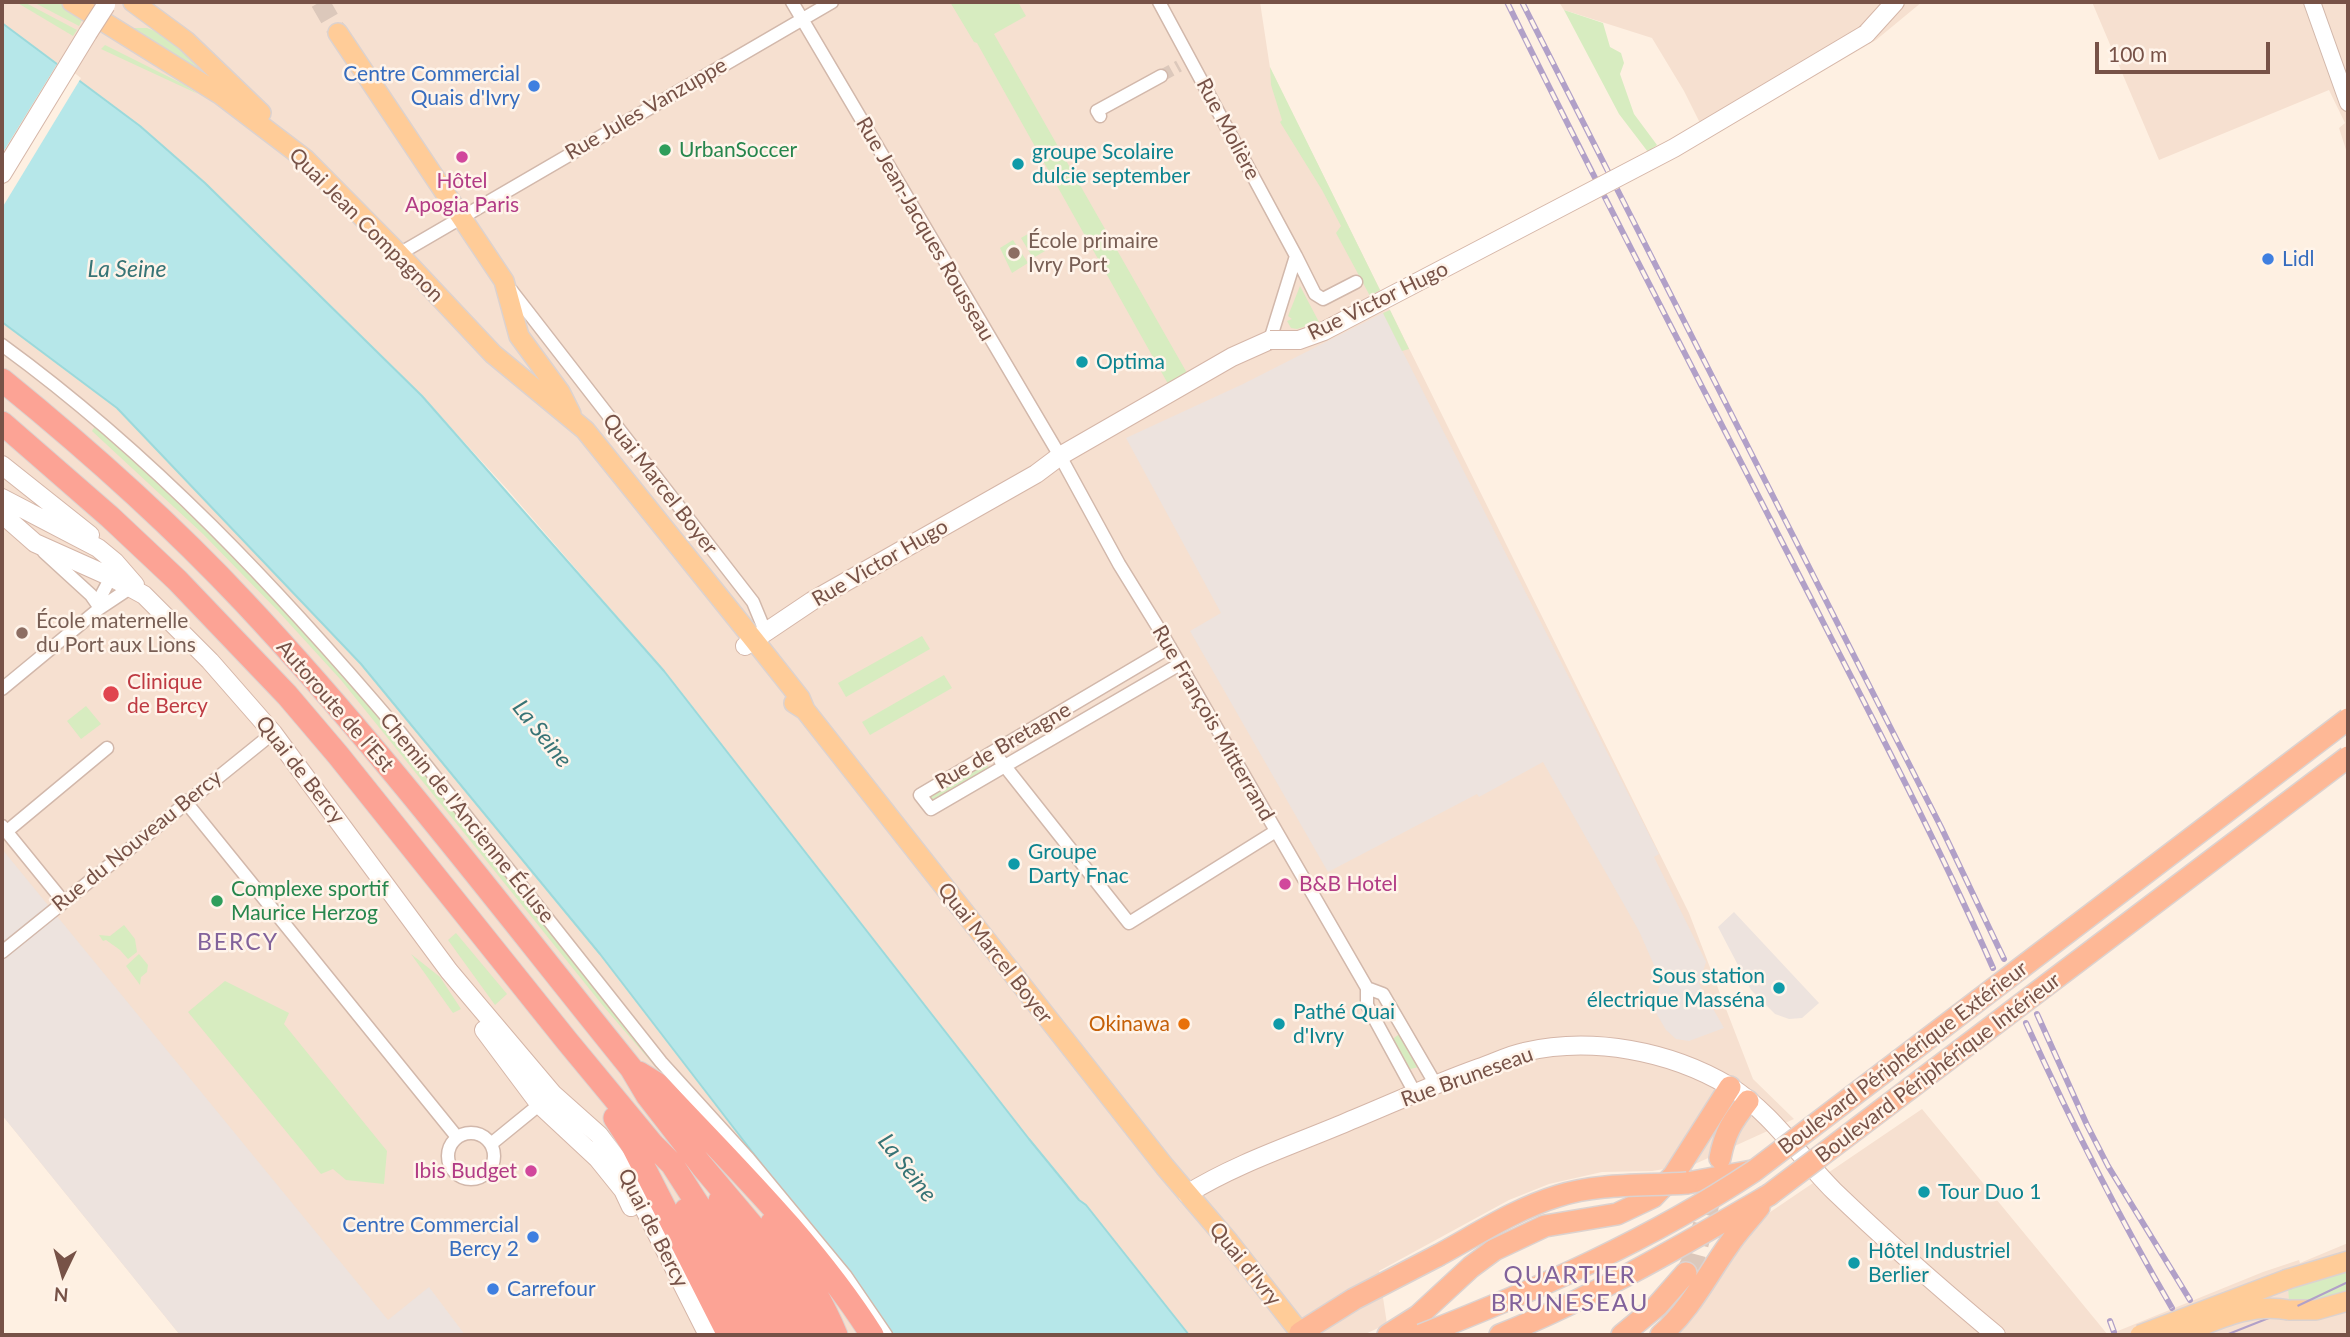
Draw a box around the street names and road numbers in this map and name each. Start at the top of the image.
street label: Rue Jules Vanzuppe [561,52,731,166]
street label: Rue Molière [1191,74,1265,184]
street label: Rue Jean-Jacques Rousseau [850,112,1000,346]
street label: Quai Jean Compagnon [284,143,448,307]
street label: Rue Victor Hugo [1304,256,1452,346]
street label: Quai Marcel Boyer [597,409,723,559]
street label: Rue Victor Hugo [808,514,952,612]
street label: Rue François Mitterrand [1147,621,1279,825]
street label: Autoroute de l’Est [271,635,399,777]
street label: Rue de Bretagne [931,697,1075,795]
street label: Chemin de l'Ancienne Écluse [374,708,560,928]
street label: Quai de Bercy [250,711,350,829]
street label: Rue du Nouveau Bercy [47,765,227,917]
street label: Quai Marcel Boyer [932,878,1058,1028]
street label: Boulevard Périphérique Extérieur [1773,956,2033,1160]
street label: Boulevard Périphérique Intérieur [1811,968,2065,1168]
street label: Rue Bruneseau [1398,1041,1536,1113]
street label: Quai de Bercy [612,1164,694,1292]
street label: Quai d'Ivry [1204,1217,1286,1311]

